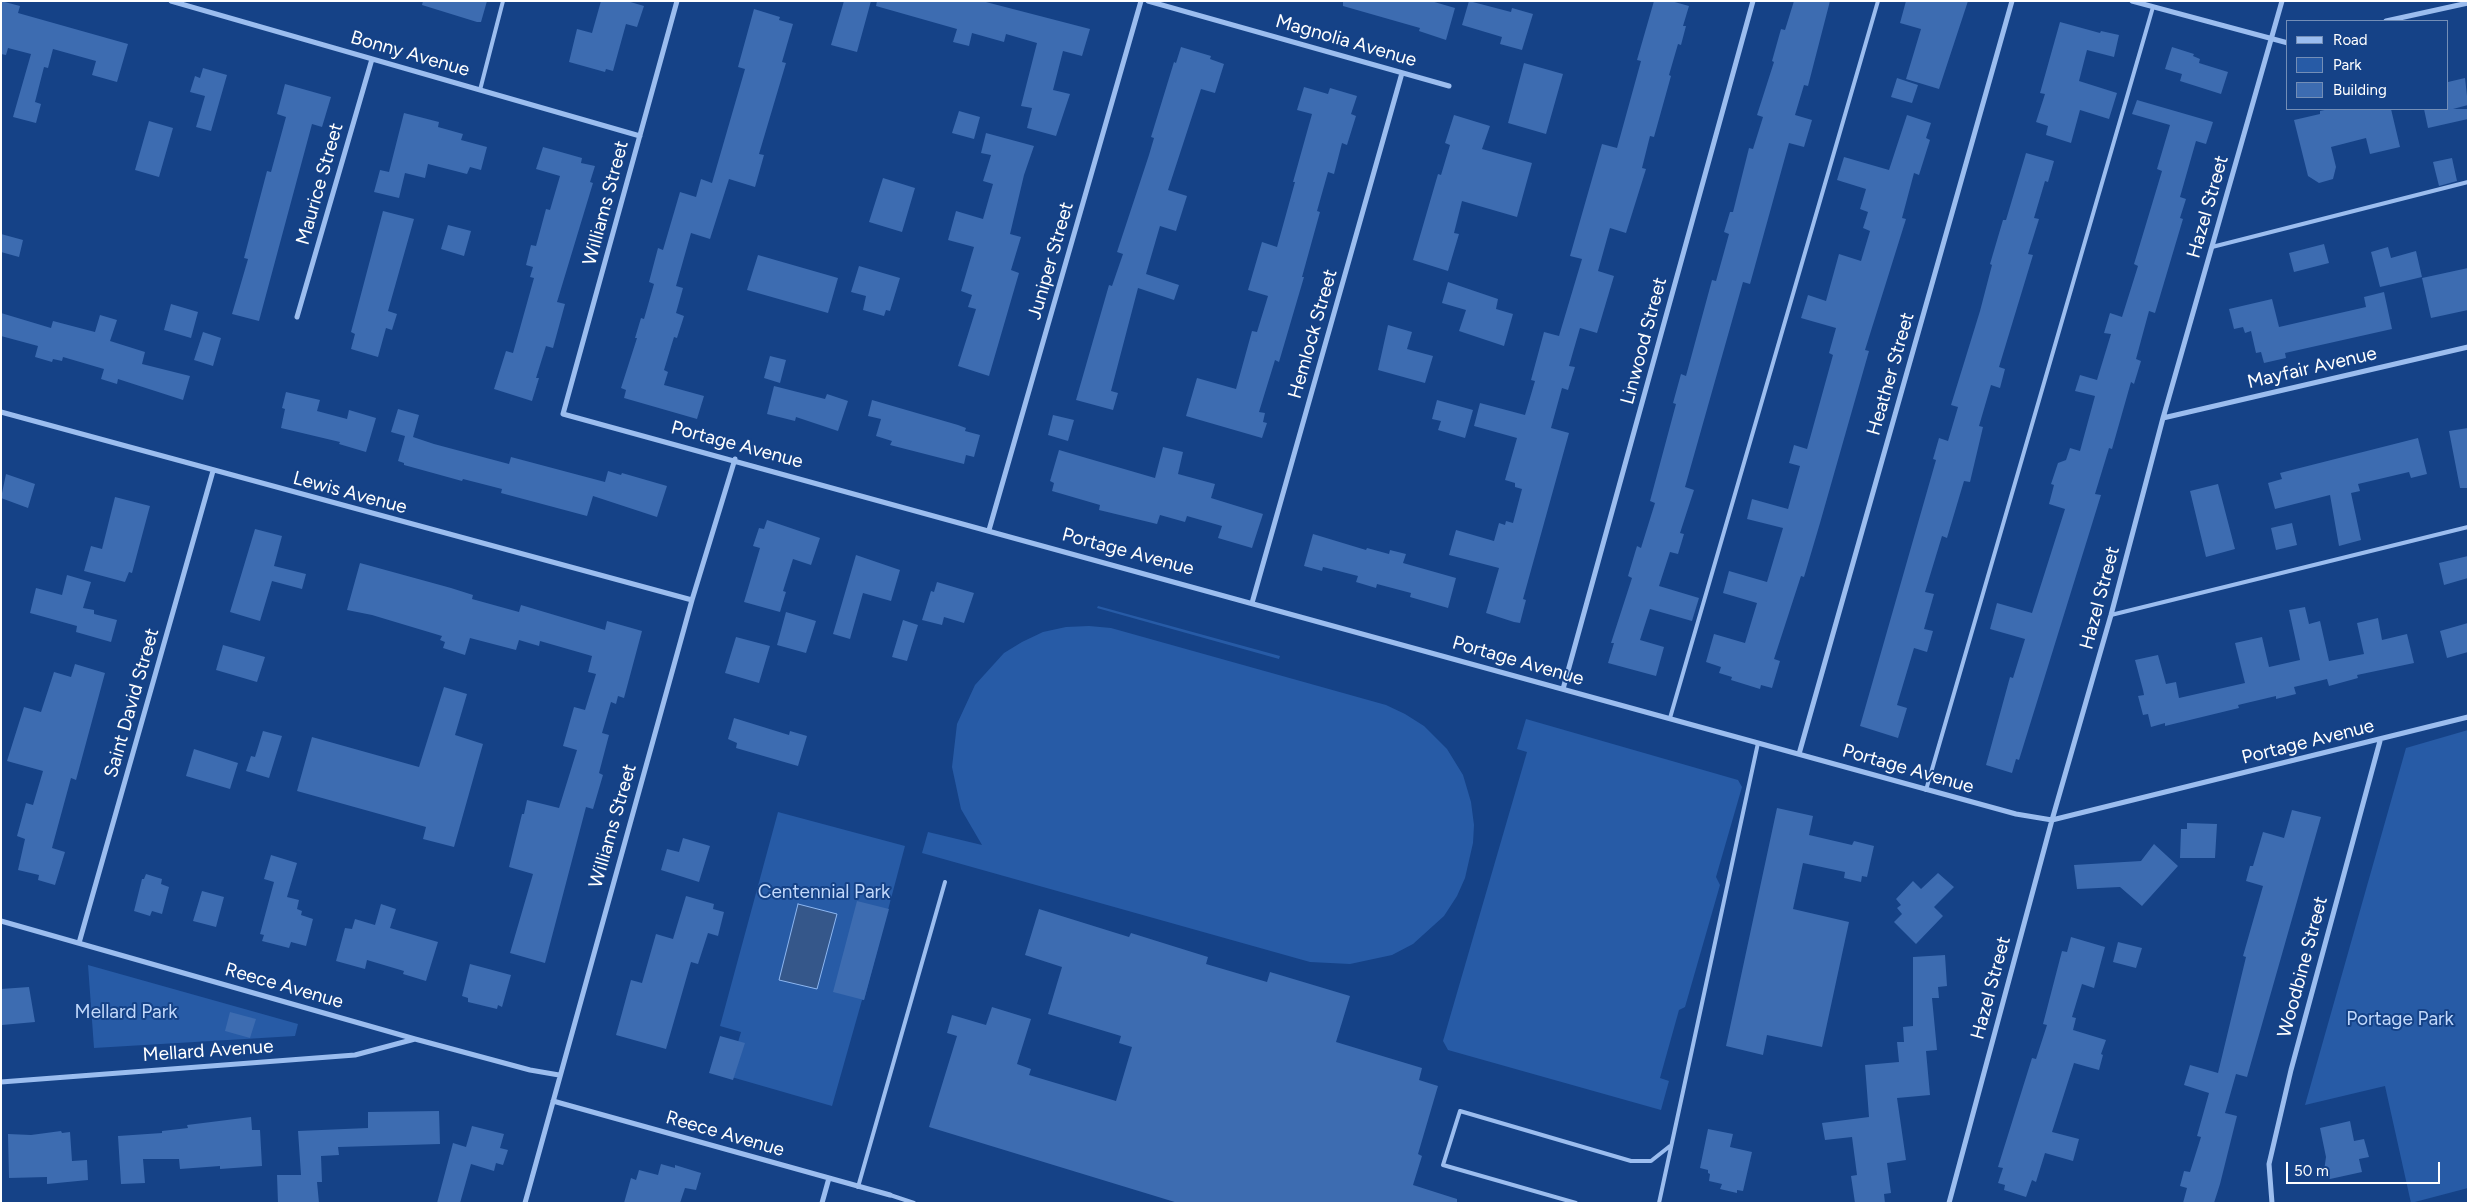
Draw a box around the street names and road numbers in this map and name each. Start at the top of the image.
street label: Magnolia Avenue [1273,10,1419,72]
street label: Bonny Avenue [348,26,472,82]
street label: Maurice Street [292,120,348,248]
street label: Williams Street [578,138,634,268]
street label: Hazel Street [2182,153,2234,261]
street label: Juniper Street [1023,200,1079,322]
street label: Hemlock Street [1284,267,1342,401]
street label: Linwood Street [1616,275,1672,407]
street label: Heather Street [1863,310,1919,438]
street label: Mayfair Avenue [2245,342,2379,394]
street label: Portage Avenue [669,416,805,474]
street label: Lewis Avenue [290,467,410,519]
street label: Portage Avenue [1060,523,1196,581]
street label: Hazel Street [2075,544,2125,652]
street label: Saint David Street [100,626,164,780]
street label: Portage Avenue [1450,631,1586,691]
street label: Portage Avenue [2239,715,2377,769]
street label: Portage Avenue [1840,739,1976,799]
street label: Williams Street [584,761,642,891]
street label: Woodbine Street [2273,894,2333,1040]
street label: Hazel Street [1966,934,2016,1042]
street label: Reece Avenue [222,958,346,1014]
street label: Mellard Avenue [142,1035,274,1067]
street label: Reece Avenue [663,1106,787,1162]

